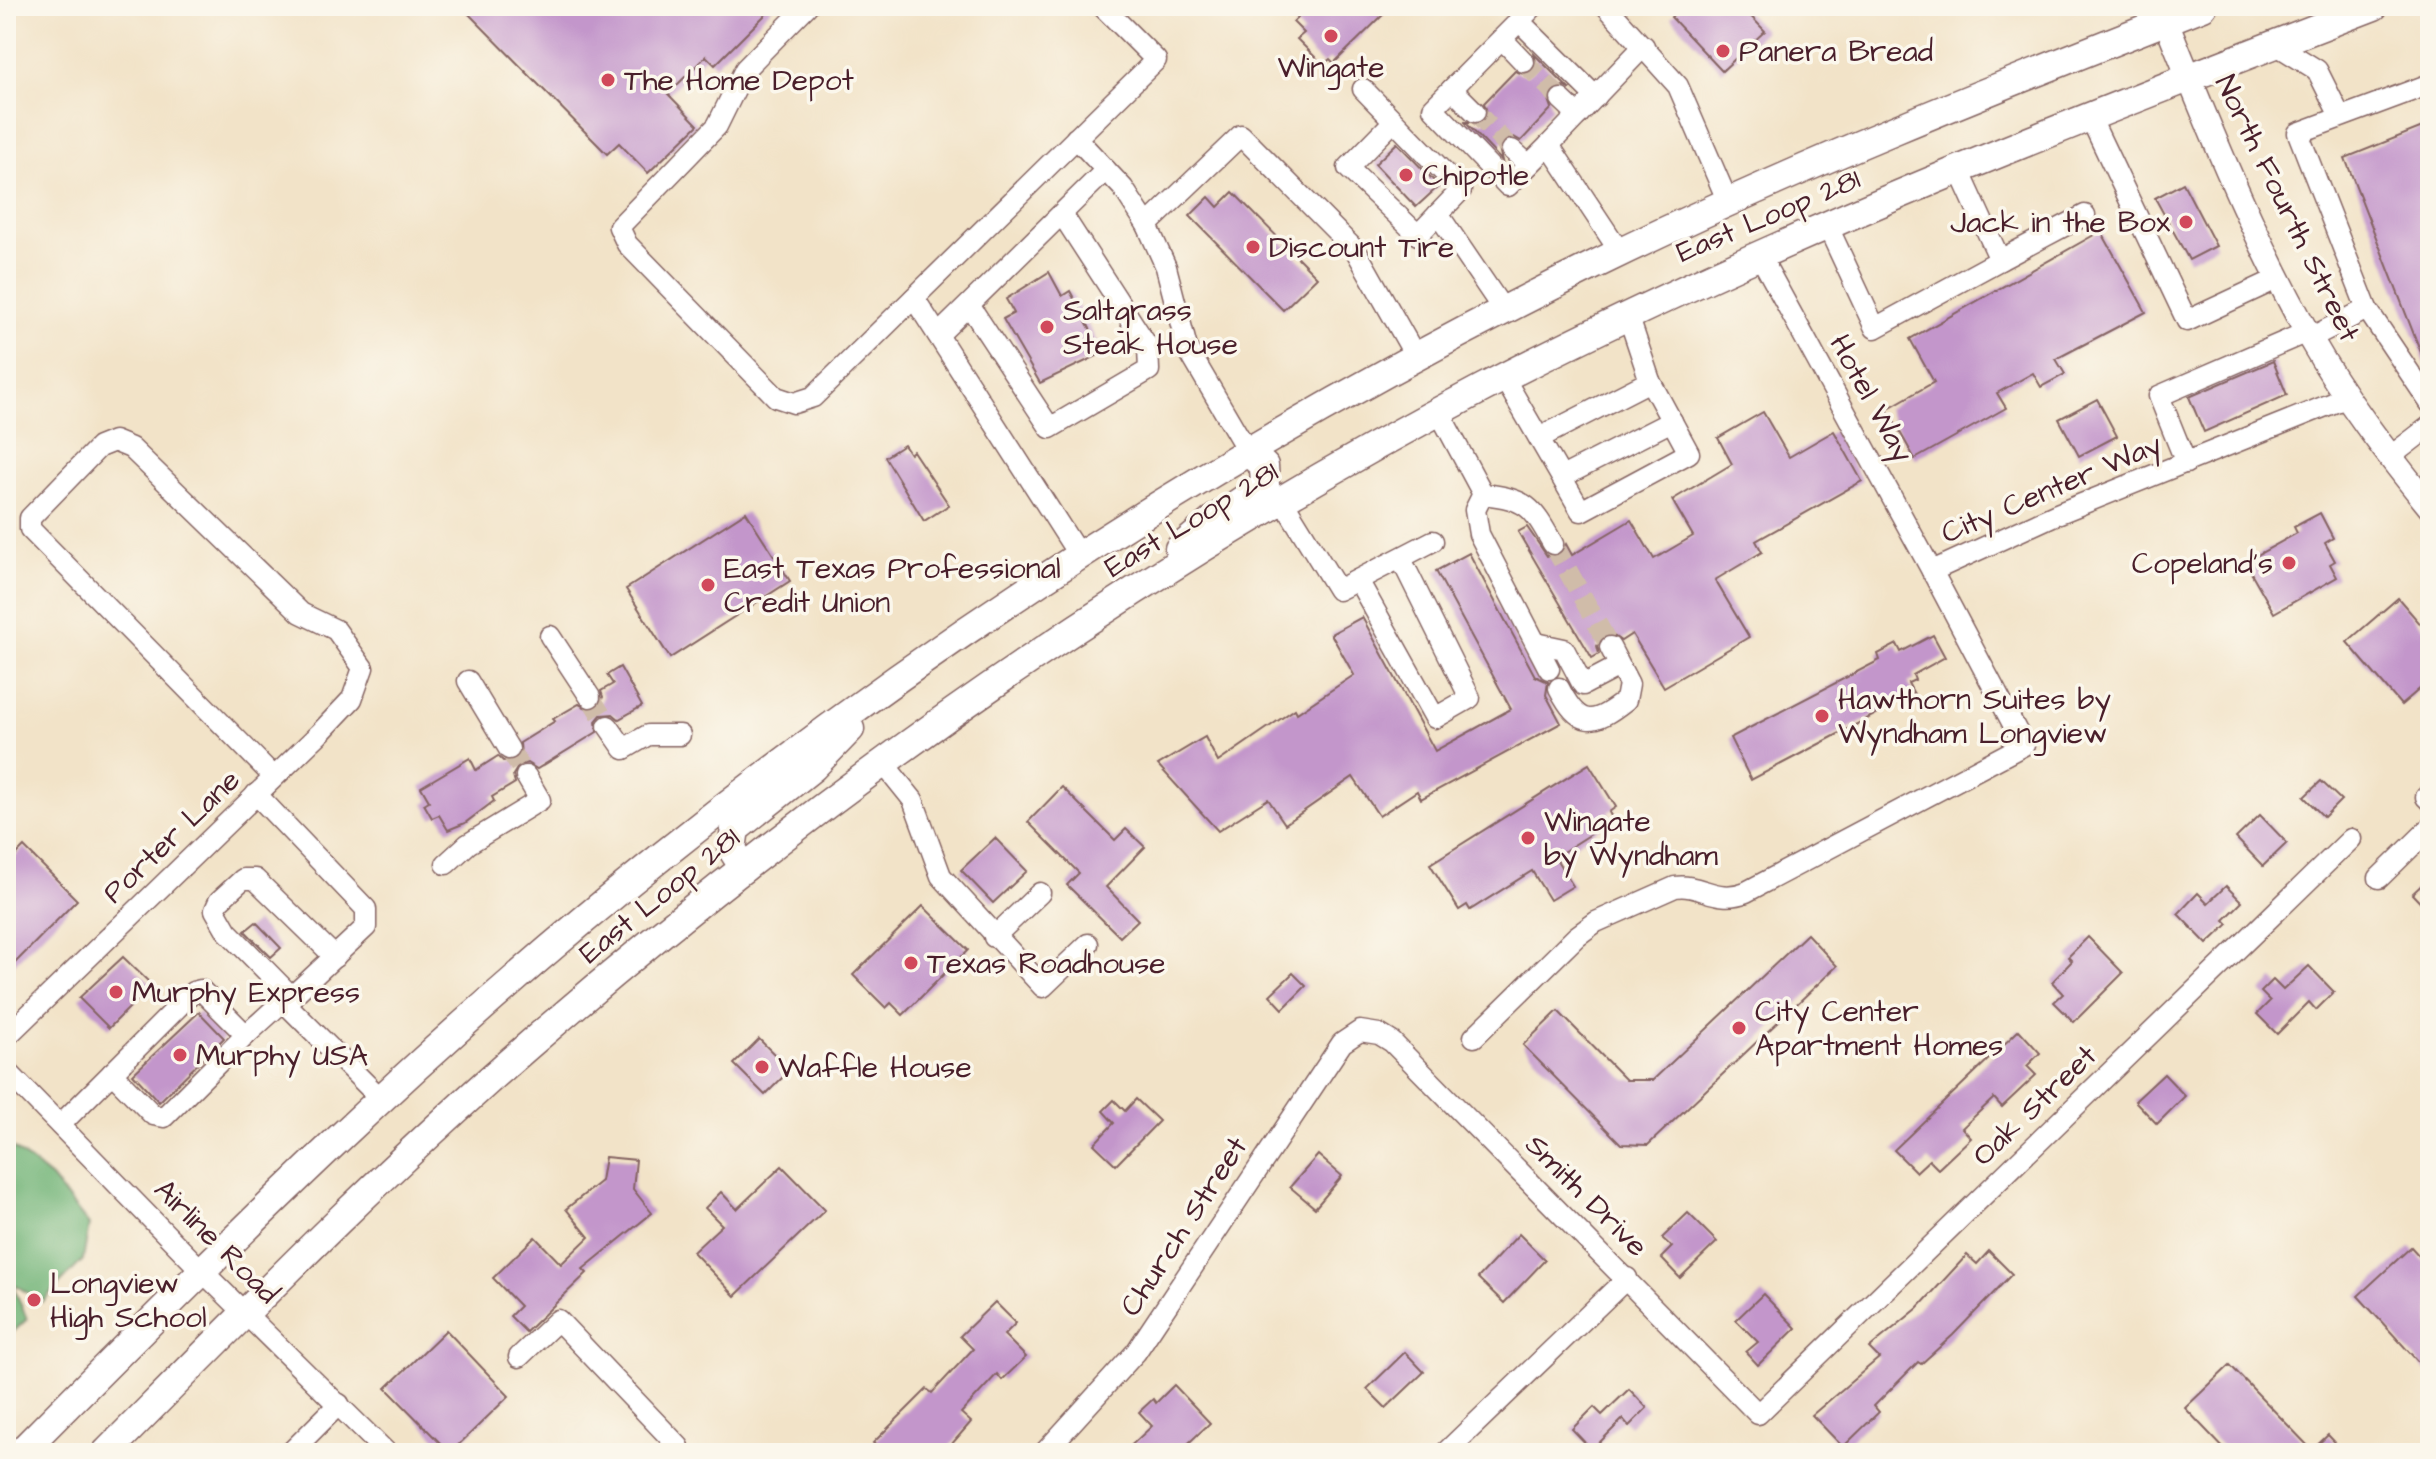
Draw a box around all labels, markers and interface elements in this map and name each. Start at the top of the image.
marker: Wingate [1322,27,1340,45]
place label: Panera Bread [1739,31,1933,73]
marker: Panera Bread [1714,42,1732,60]
place label: Wingate [1278,47,1384,90]
place label: The Home Depot [624,60,854,102]
street label: North Fourth Street [2204,68,2370,349]
marker: The Home Depot [599,71,617,89]
place label: Chipotle [1422,155,1529,197]
street label: East Loop 281 [1670,158,1867,274]
marker: Chipotle [1397,166,1415,184]
place label: Jack in the Box [1950,202,2171,244]
marker: Jack in the Box [2177,213,2195,231]
place label: Discount Tire [1269,227,1454,269]
marker: Discount Tire [1244,238,1262,256]
place label: Saltgrass Steak House [1063,290,1238,366]
marker: Saltgrass Steak House [1038,318,1056,336]
street label: Hotel Way [1818,327,1923,470]
street label: City Center Way [1935,424,2168,555]
street label: East Loop 281 [1097,451,1286,588]
place label: Copeland's [2132,543,2273,585]
place label: East Texas Professional Credit Union [724,548,1061,624]
marker: Copeland's [2280,554,2298,572]
marker: East Texas Professional Credit Union [699,576,717,594]
place label: Hawthorn Suites by Wyndham Longview [1838,679,2111,756]
marker: Hawthorn Suites by Wyndham Longview [1813,707,1831,725]
street label: Porter Lane [94,760,250,913]
place label: Wingate by Wyndham [1544,801,1718,878]
street label: East Loop 281 [570,818,749,974]
marker: Wingate by Wyndham [1519,829,1537,847]
place label: Texas Roadhouse [927,943,1166,985]
marker: Texas Roadhouse [902,954,920,972]
place label: Murphy Express [132,972,360,1015]
marker: Murphy Express [107,983,125,1001]
place label: City Center Apartment Homes [1755,991,2003,1067]
marker: City Center Apartment Homes [1730,1019,1748,1037]
place label: Murphy USA [196,1035,368,1078]
street label: Oak Street [1963,1036,2106,1176]
marker: Murphy USA [171,1046,189,1064]
place label: Waffle House [778,1047,972,1089]
marker: Waffle House [753,1058,771,1076]
street label: Smith Drive [1515,1125,1657,1267]
street label: Church Street [1110,1129,1258,1324]
street label: Airline Road [144,1170,288,1314]
place label: Longview High School [50,1263,207,1340]
marker: Longview High School [25,1291,43,1309]

